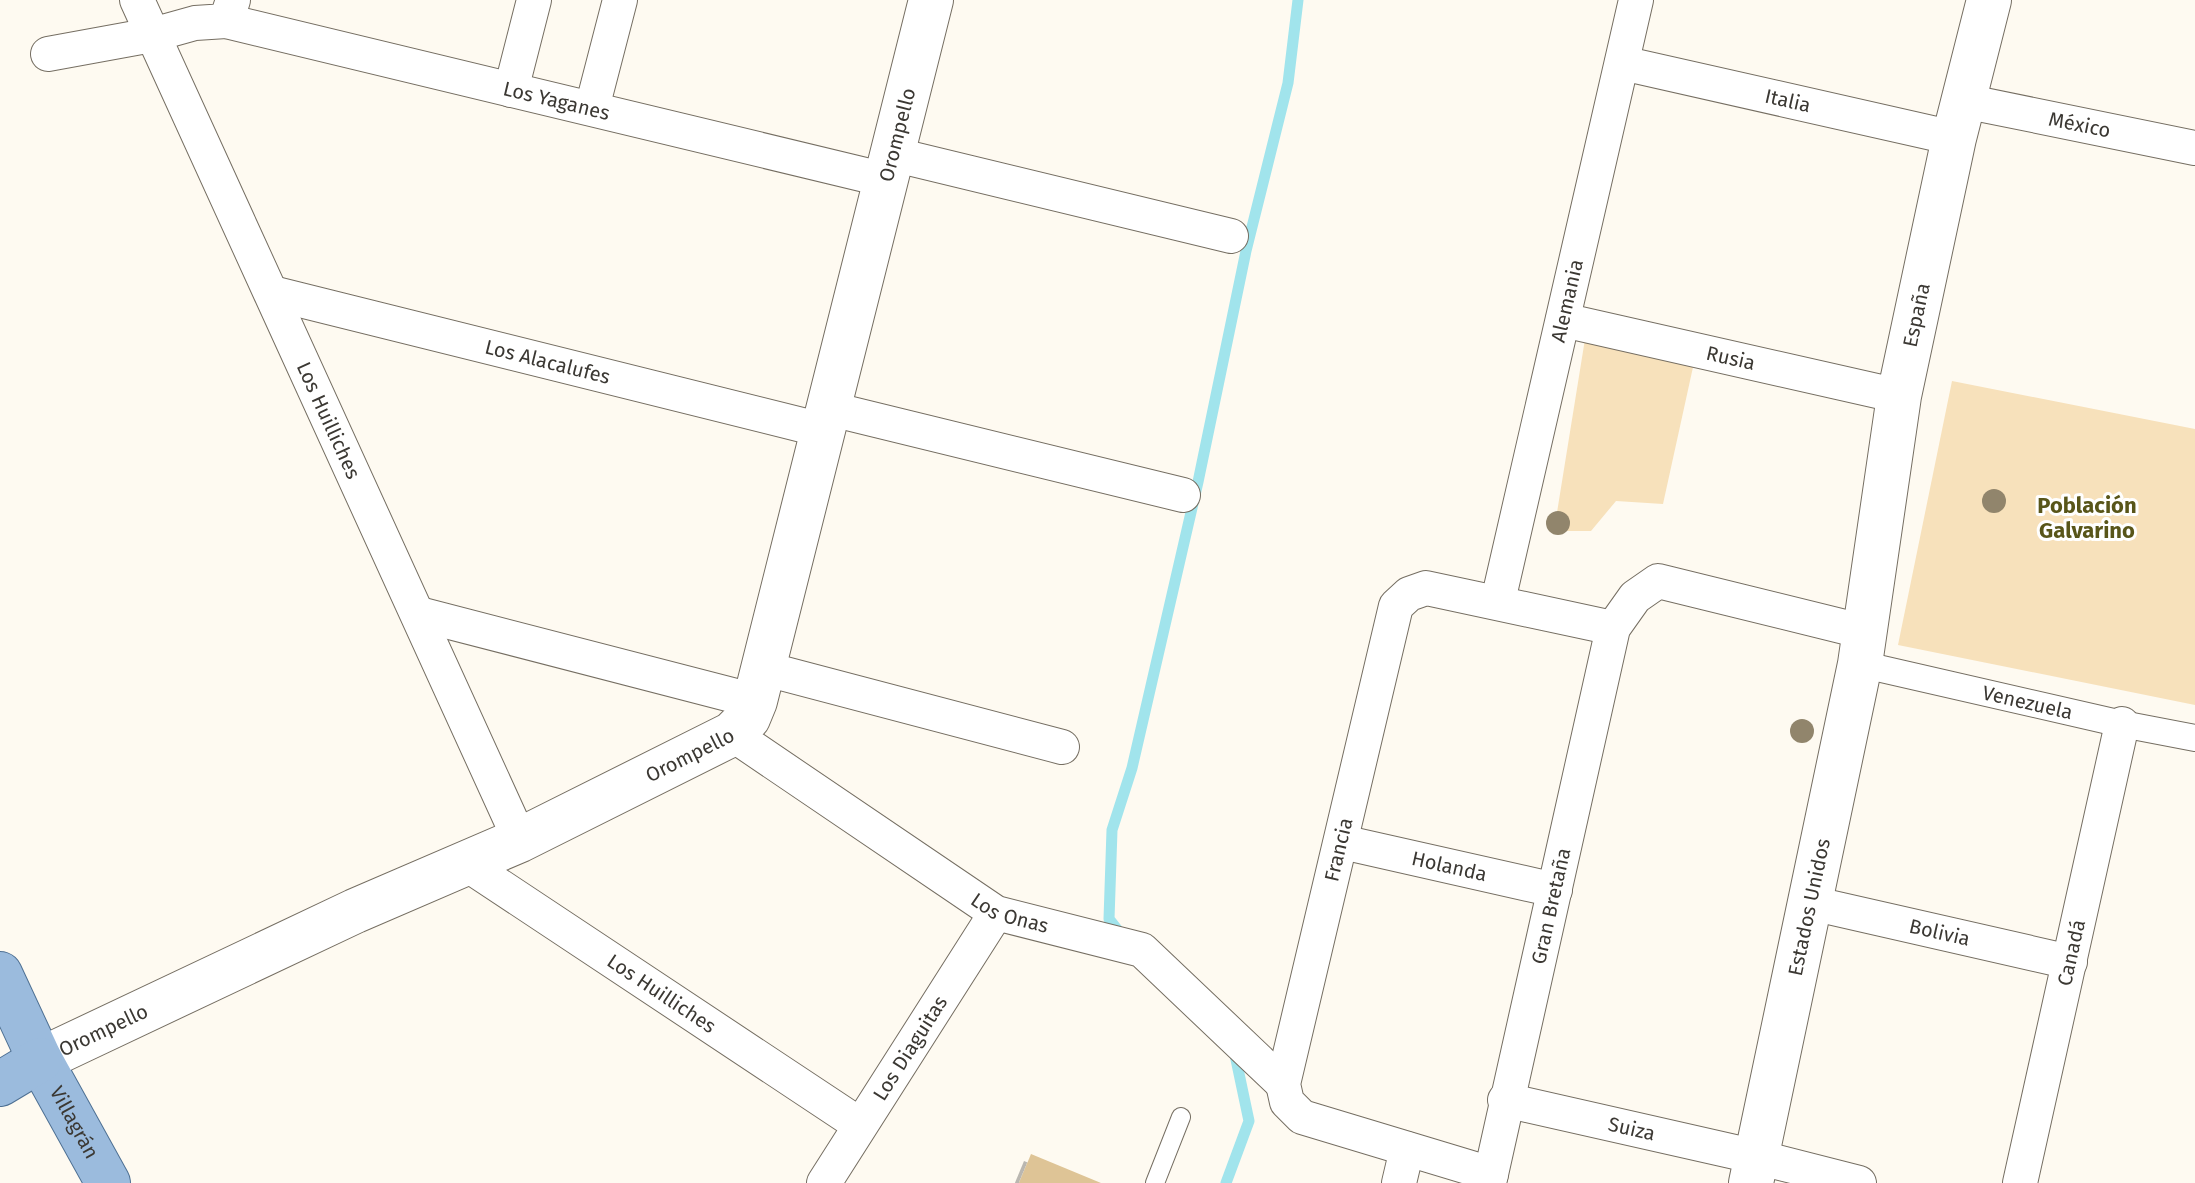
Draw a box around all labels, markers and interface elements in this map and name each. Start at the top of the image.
street label: Los Yaganes [501,76,612,125]
street label: Italia [1763,84,1813,117]
street label: Orompello [874,85,920,184]
street label: México [2047,107,2113,143]
street label: Alemania [1546,257,1588,345]
street label: España [1898,281,1935,349]
street label: Los Alacalufes [482,334,613,389]
street label: Rusia [1704,341,1758,375]
street label: Los Huilliches [292,358,366,483]
district label: Población Galvarino [2037,492,2137,544]
street label: Venezuela [1980,680,2075,724]
street label: Orompello [642,723,738,787]
street label: Francia [1319,815,1358,884]
street label: Estados Unidos [1783,836,1835,978]
street label: Gran Bretaña [1526,845,1576,966]
street label: Holanda [1409,846,1489,886]
street label: Los Onas [966,888,1051,938]
street label: Bolivia [1907,914,1972,951]
street label: Canadá [2052,917,2090,988]
street label: Los Huilliches [603,949,721,1038]
street label: Los Diaguitas [868,991,952,1105]
street label: Orompello [55,999,152,1061]
street label: Villagrán [45,1082,104,1163]
street label: Suiza [1606,1112,1658,1146]

